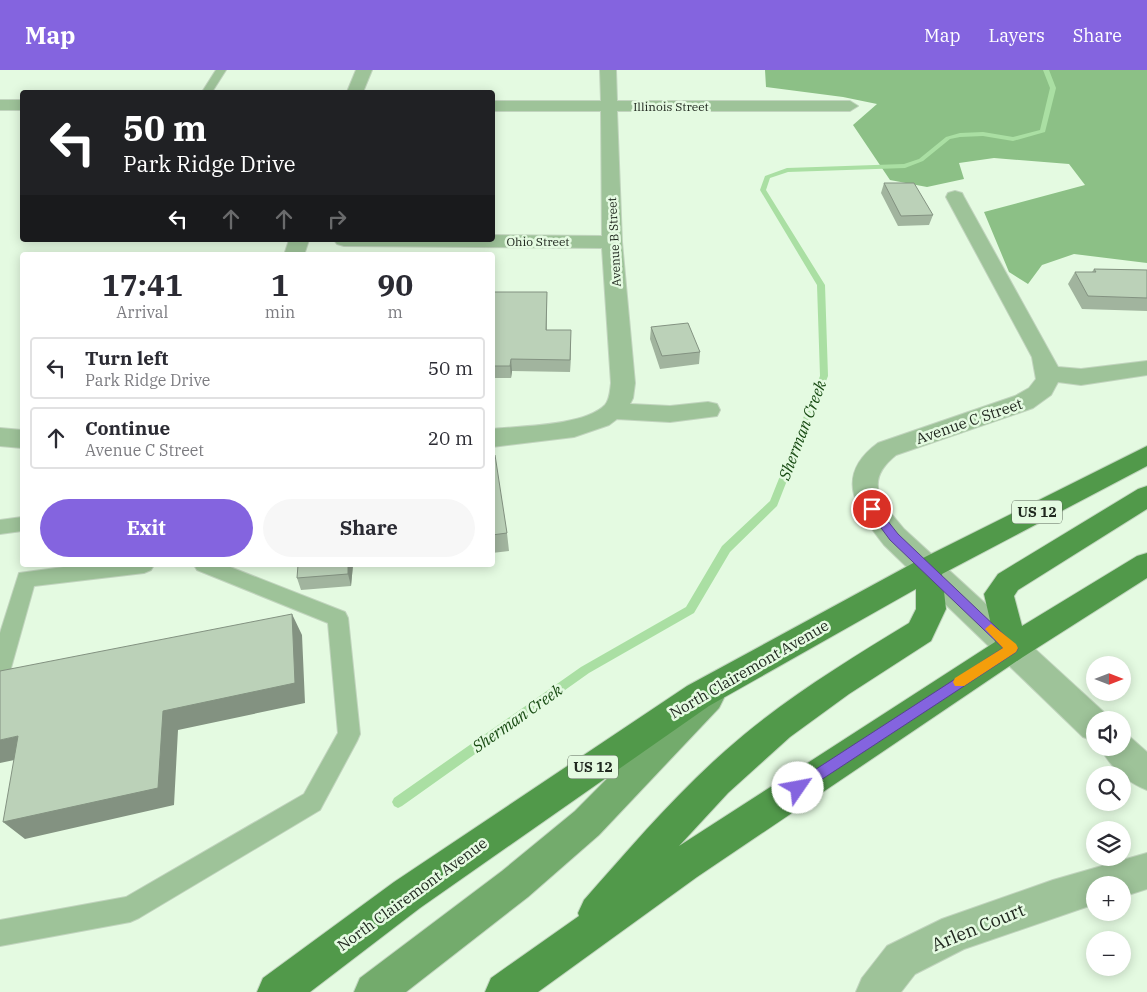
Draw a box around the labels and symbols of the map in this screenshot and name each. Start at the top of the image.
street label: Illinois Street [633,99,709,114]
street label: Avenue B Street [604,197,624,287]
street label: Ohio Street [506,234,570,249]
water label: Sherman Creek [773,377,830,484]
street label: Avenue C Street [913,394,1025,448]
pin [851,488,893,530]
road number: US 12 [1012,501,1062,524]
street label: North Clairemont Avenue [666,616,832,722]
north arrow [1086,656,1131,701]
water label: Sherman Creek [467,679,566,757]
road number: US 12 [568,756,618,779]
position arrow [771,761,823,813]
street label: North Clairemont Avenue [333,833,491,955]
street label: Arlen Court [928,898,1028,956]

